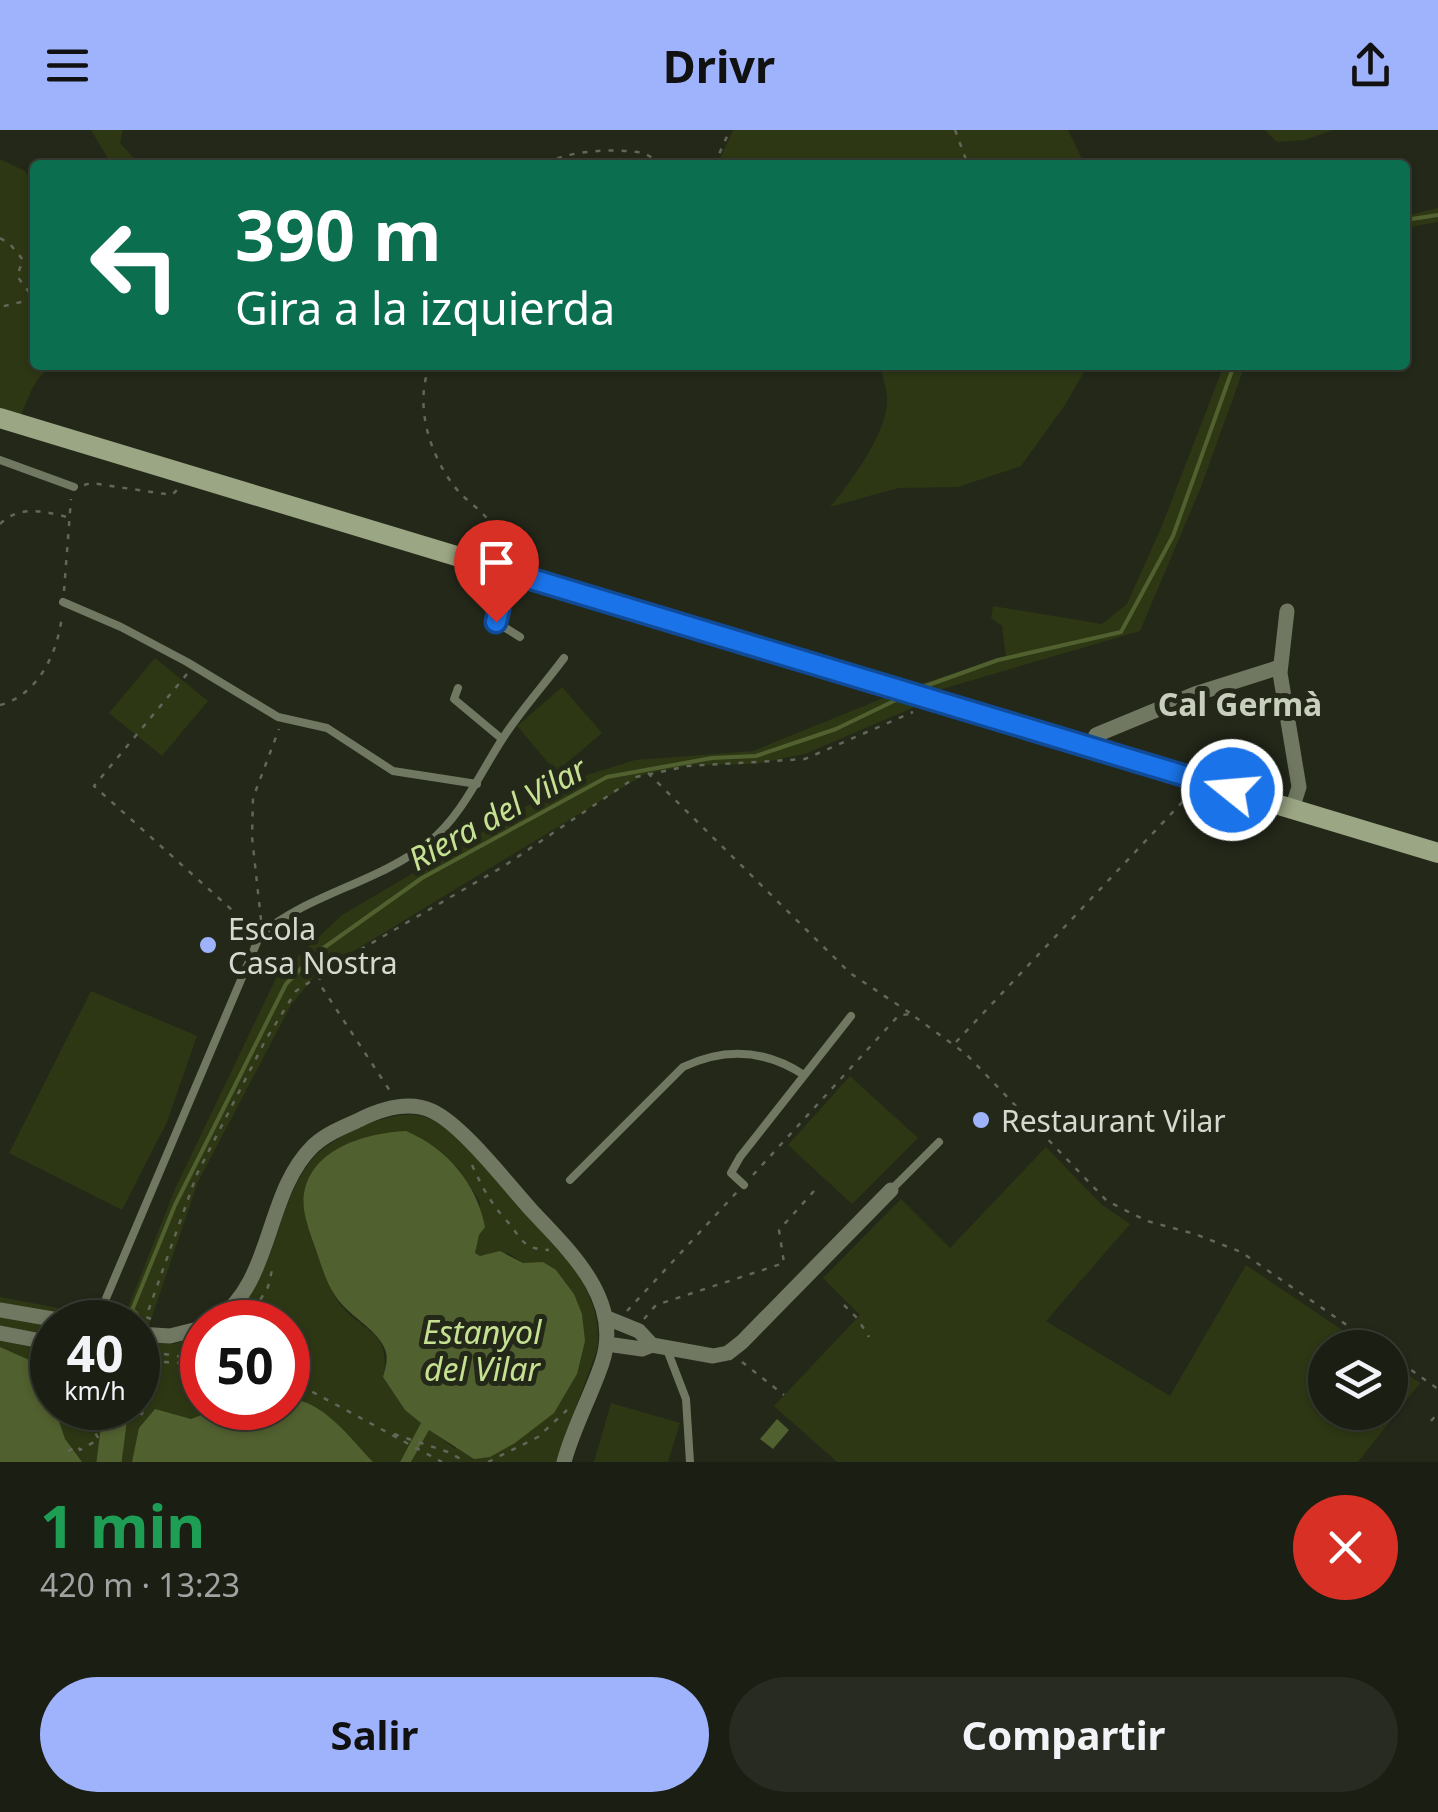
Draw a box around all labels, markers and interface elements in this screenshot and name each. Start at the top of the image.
text: Drivr [663,35,775,96]
icon: menu [40,38,95,93]
icon: share [1343,38,1398,93]
text: 390 m [235,186,442,282]
icon: left [70,200,200,330]
text: Gira a la izquierda [235,277,615,338]
pin [454,520,539,623]
icon: arrive [469,535,524,590]
district label: Cal Germà [1158,682,1322,725]
position arrow [1180,738,1284,842]
water label: Riera del Vilar [400,746,595,880]
place label: Escola Casa Nostra [228,908,398,983]
marker: Escola Casa Nostra [197,934,219,956]
place label: Restaurant Vilar [1001,1100,1226,1141]
marker: Restaurant Vilar [970,1109,992,1131]
speed limit sign: 50 [180,1300,310,1430]
water label: Estanyol del Vilar [423,1310,542,1390]
text: 40 [66,1319,124,1387]
map controls [1308,1330,1408,1430]
button: layers [1308,1330,1408,1430]
text: km/h [64,1373,126,1407]
text: 1 min [40,1484,205,1566]
button: close [1293,1495,1398,1600]
text: 420 m · 13:23 [40,1563,240,1606]
button: Salir [40,1677,709,1792]
button: Compartir [729,1677,1398,1792]

